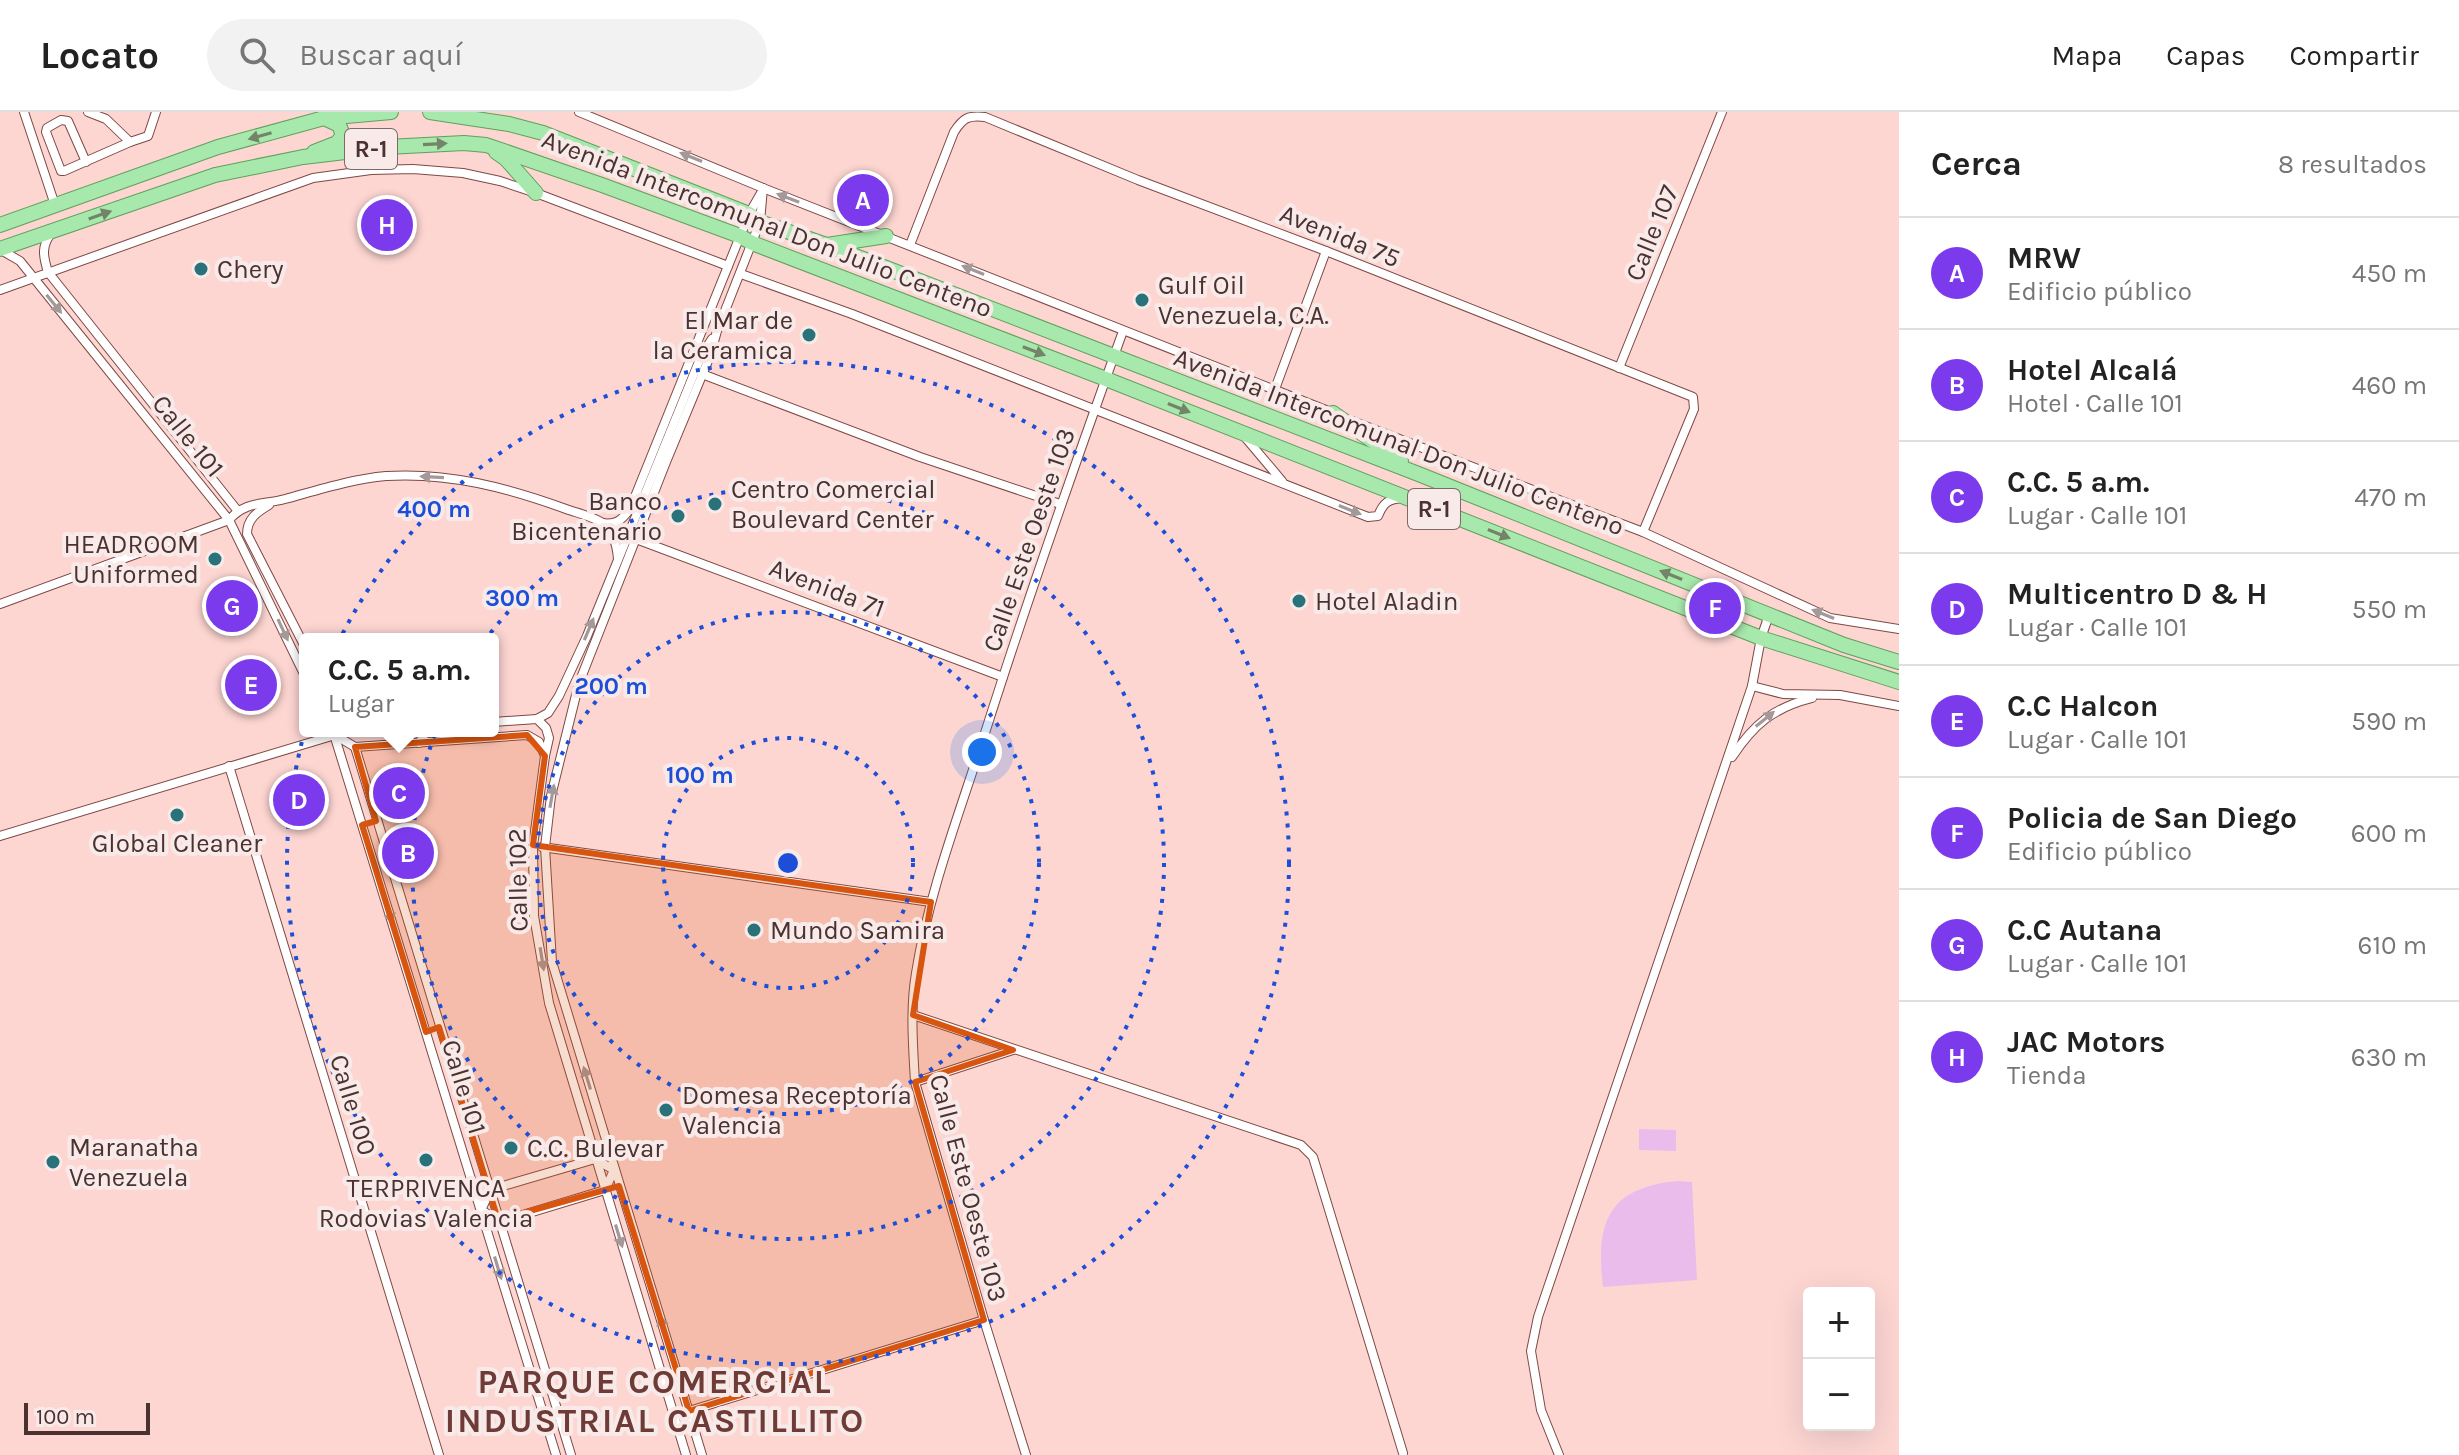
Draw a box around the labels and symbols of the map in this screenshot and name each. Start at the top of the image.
street label: Avenida Intercomunal Don Julio Centeno [538,123,996,325]
road number: R-1 [345,129,397,169]
one-way arrow [247,130,272,142]
one-way arrow [423,138,448,151]
one-way arrow [679,150,703,163]
pin: A [837,170,889,230]
street label: Calle 107 [1619,181,1685,285]
one-way arrow [776,191,800,204]
pin: H [361,195,413,255]
street label: Avenida 75 [1275,198,1405,274]
one-way arrow [89,208,113,220]
place label: Chery [217,254,283,285]
marker: Chery [192,260,210,278]
one-way arrow [961,264,985,277]
place label: Gulf Oil Venezuela, C.A. [1158,270,1329,331]
marker: Gulf Oil Venezuela, C.A. [1133,291,1151,309]
one-way arrow [46,294,62,314]
place label: El Mar de la Ceramica [652,305,793,366]
marker: El Mar de la Ceramica [800,326,818,344]
street label: Avenida Intercomunal Don Julio Centeno [1170,342,1628,542]
one-way arrow [1022,345,1046,358]
street label: Calle 101 [145,389,231,483]
one-way arrow [1167,402,1191,415]
street label: Calle Este Oeste 103 [976,424,1082,656]
one-way arrow [419,470,444,483]
place label: Centro Comercial Boulevard Center [731,474,936,535]
place label: Banco Bicentenario [511,486,662,547]
road number: R-1 [1408,489,1460,529]
text: 400 m [397,495,471,523]
marker: Centro Comercial Boulevard Center [706,495,724,513]
one-way arrow [1338,504,1362,517]
marker: Banco Bicentenario [669,507,687,525]
one-way arrow [1487,528,1511,541]
place label: HEADROOM Uniformed [63,529,199,590]
marker: HEADROOM Uniformed [206,550,224,568]
street label: Avenida 71 [765,552,889,624]
one-way arrow [1659,568,1683,581]
pin: G [206,576,258,636]
pin: F [1689,578,1741,638]
text: 300 m [485,584,559,612]
place label: Hotel Aladin [1315,586,1459,617]
marker: Hotel Aladin [1290,592,1308,610]
one-way arrow [1811,607,1835,620]
one-way arrow [583,617,596,641]
one-way arrow [276,618,290,641]
pin: E [225,655,277,715]
text: 200 m [574,672,648,700]
one-way arrow [1755,711,1775,728]
your location [962,732,1002,772]
text: 100 m [666,761,734,789]
pin: C [373,763,425,823]
pin: D [273,770,325,830]
one-way arrow [546,783,558,808]
marker: Global Cleaner [168,806,186,824]
pin: B [382,823,434,883]
place label: Global Cleaner [92,828,263,859]
street label: Calle 102 [502,828,534,932]
centre of rings [774,849,802,877]
one-way arrow [383,901,396,925]
place label: Mundo Samira [770,915,945,946]
marker: Mundo Samira [745,921,763,939]
one-way arrow [536,947,548,972]
street label: Calle 101 [435,1036,493,1138]
street label: Calle 100 [323,1051,383,1159]
one-way arrow [580,1066,593,1090]
street label: Calle Este Oeste 103 [923,1071,1013,1305]
place label: Domesa Receptoría Valencia [682,1080,912,1141]
marker: Domesa Receptoría Valencia [657,1101,675,1119]
place label: Maranatha Venezuela [69,1132,199,1193]
place label: C.C. Bulevar [527,1133,664,1164]
marker: C.C. Bulevar [502,1139,520,1157]
marker: TERPRIVENCA Rodovias Valencia [417,1151,435,1169]
marker: Maranatha Venezuela [44,1153,62,1171]
place label: TERPRIVENCA Rodovias Valencia [319,1173,533,1234]
one-way arrow [613,1224,626,1248]
one-way arrow [493,1256,505,1280]
one-way arrow [656,1315,669,1339]
district label: PARQUE COMERCIAL INDUSTRIAL CASTILLITO [445,1362,865,1441]
scale bar [24,1399,150,1435]

